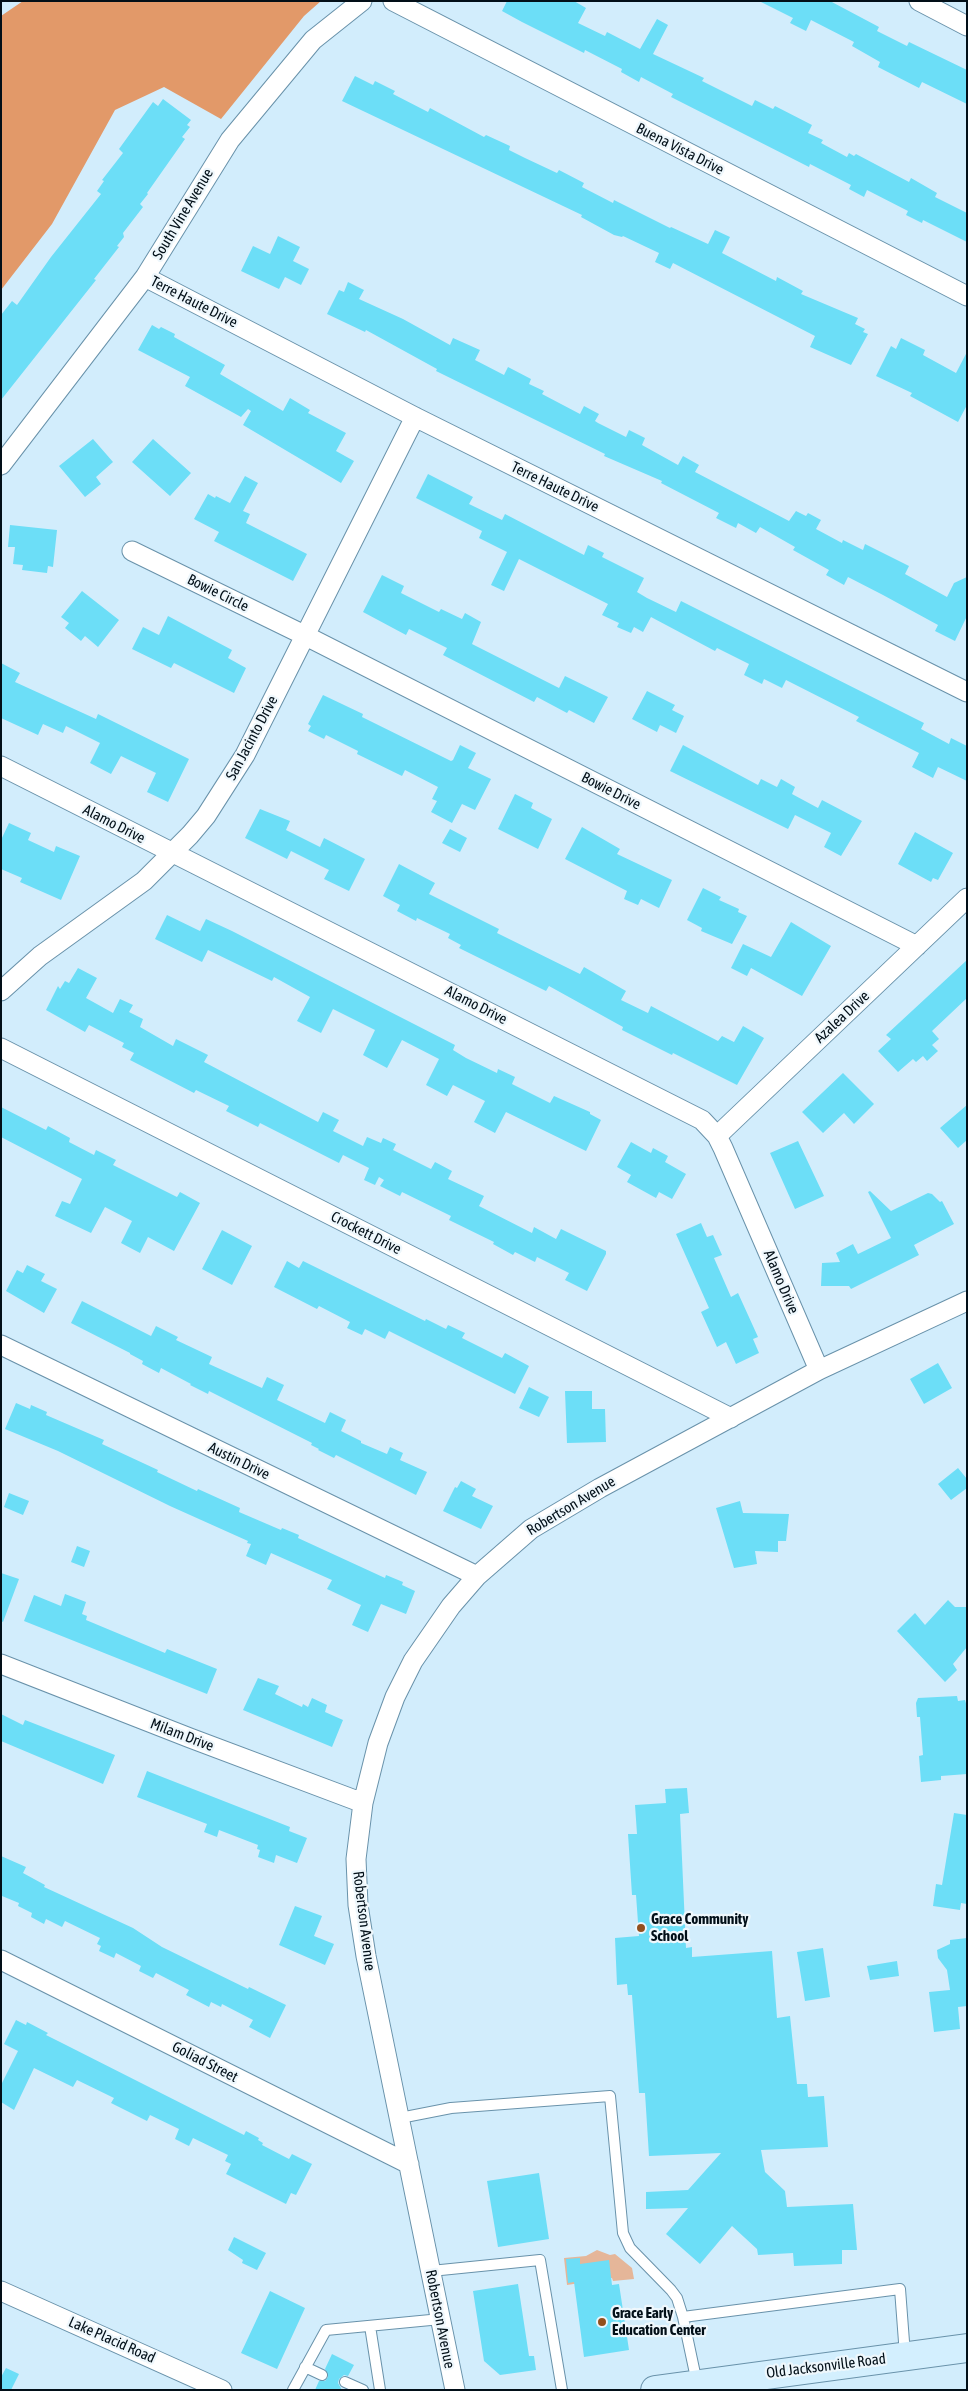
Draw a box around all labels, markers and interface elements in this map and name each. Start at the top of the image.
street label: Buena Vista Drive [633,119,727,179]
street label: South Vine Avenue [149,165,217,263]
street label: Terre Haute Drive [147,272,241,332]
street label: Terre Haute Drive [508,458,602,516]
street label: Bowie Circle [184,570,252,616]
street label: San Jacinto Drive [222,693,282,783]
street label: Bowie Drive [578,768,644,814]
street label: Alamo Drive [80,801,148,847]
street label: Alamo Drive [442,982,510,1028]
street label: Azalea Drive [811,987,873,1047]
street label: Crockett Drive [328,1208,404,1258]
street label: Alamo Drive [760,1247,802,1317]
street label: Austin Drive [205,1438,273,1484]
street label: Robertson Avenue [523,1472,619,1540]
street label: Milam Drive [148,1715,216,1755]
street label: Robertson Avenue [349,1870,379,1972]
place label: Grace Community School [651,1910,748,1945]
marker: Grace Community School [635,1922,647,1934]
street label: Goliad Street [169,2038,241,2086]
street label: Robertson Avenue [422,2268,458,2370]
place label: Grace Early Education Center [612,2304,706,2339]
street label: Lake Placid Road [66,2313,158,2367]
marker: Grace Early Education Center [596,2316,608,2328]
street label: Old Jacksonville Road [765,2350,887,2382]

